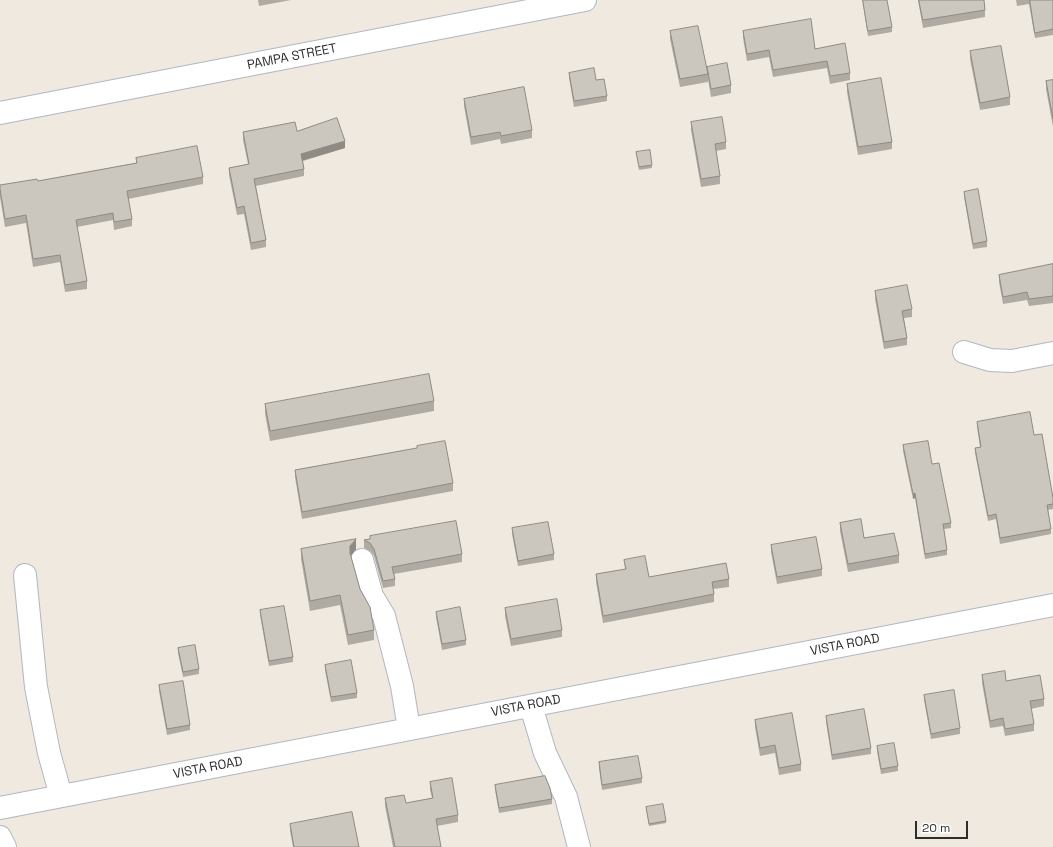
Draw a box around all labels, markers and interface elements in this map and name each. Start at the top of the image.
street label: PAMPA STREET [246,41,338,73]
street label: VISTA ROAD [809,631,881,659]
street label: VISTA ROAD [490,692,562,720]
street label: VISTA ROAD [172,754,244,782]
scale bar [917,813,970,839]
text: 20 m [922,820,950,836]

